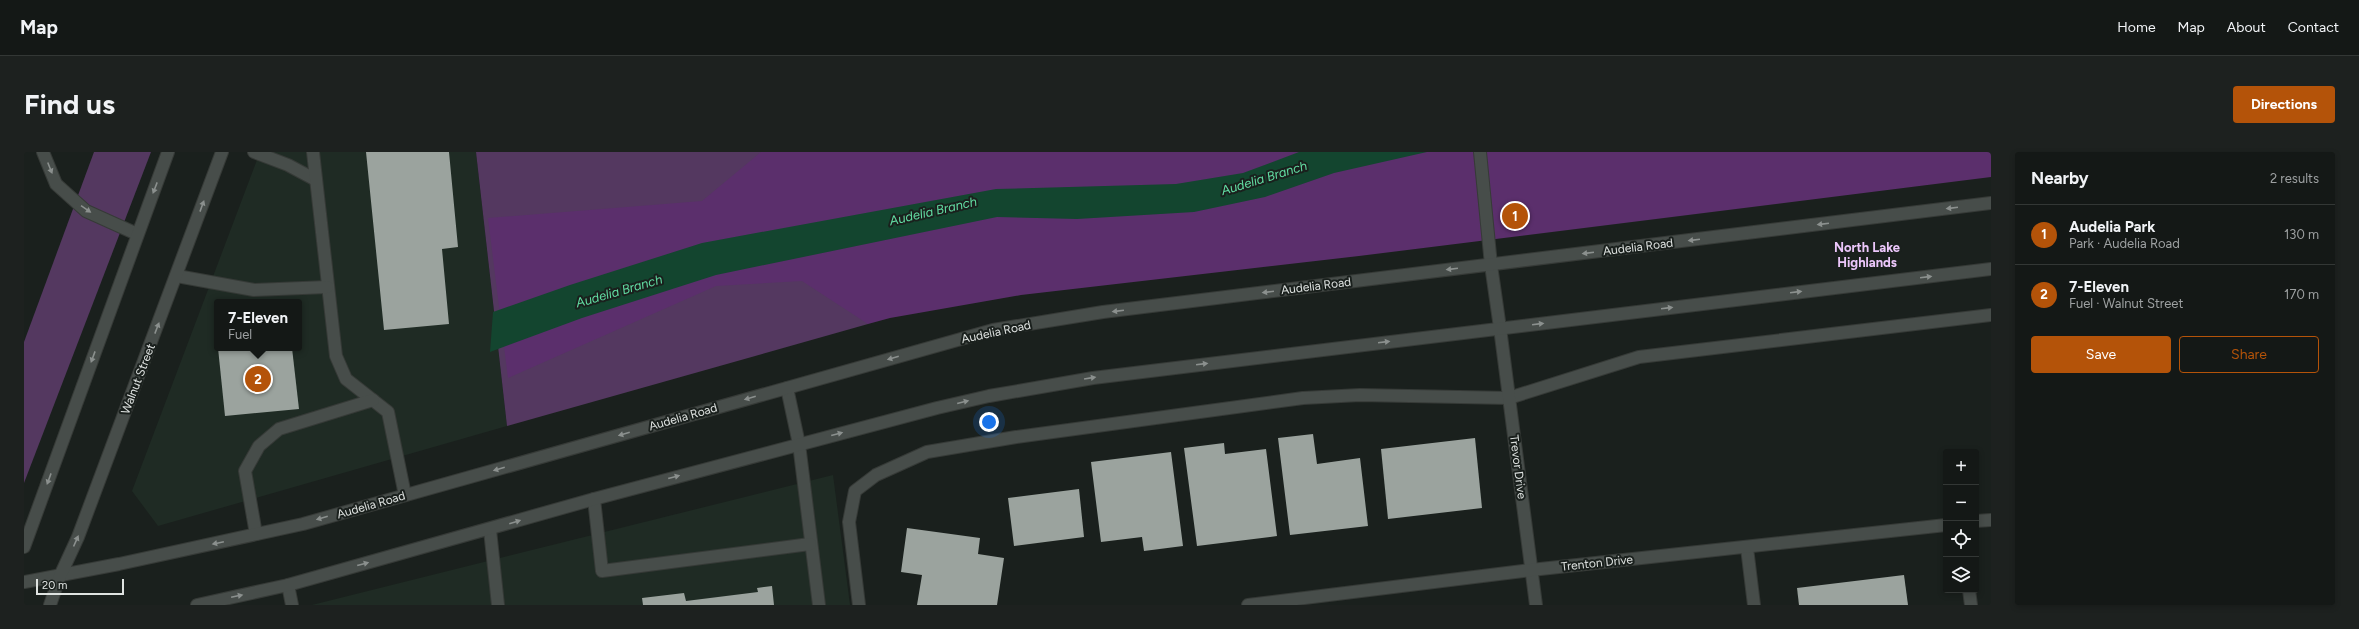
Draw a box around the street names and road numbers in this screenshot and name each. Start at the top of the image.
street label: Audelia Road [1602,236,1674,258]
street label: Audelia Road [1280,275,1352,297]
street label: Audelia Road [960,318,1032,346]
street label: Walnut Street [118,341,158,416]
street label: Audelia Road [647,401,719,433]
street label: Trevor Drive [1507,434,1529,500]
street label: Audelia Road [335,489,407,521]
street label: Trenton Drive [1560,552,1634,574]

